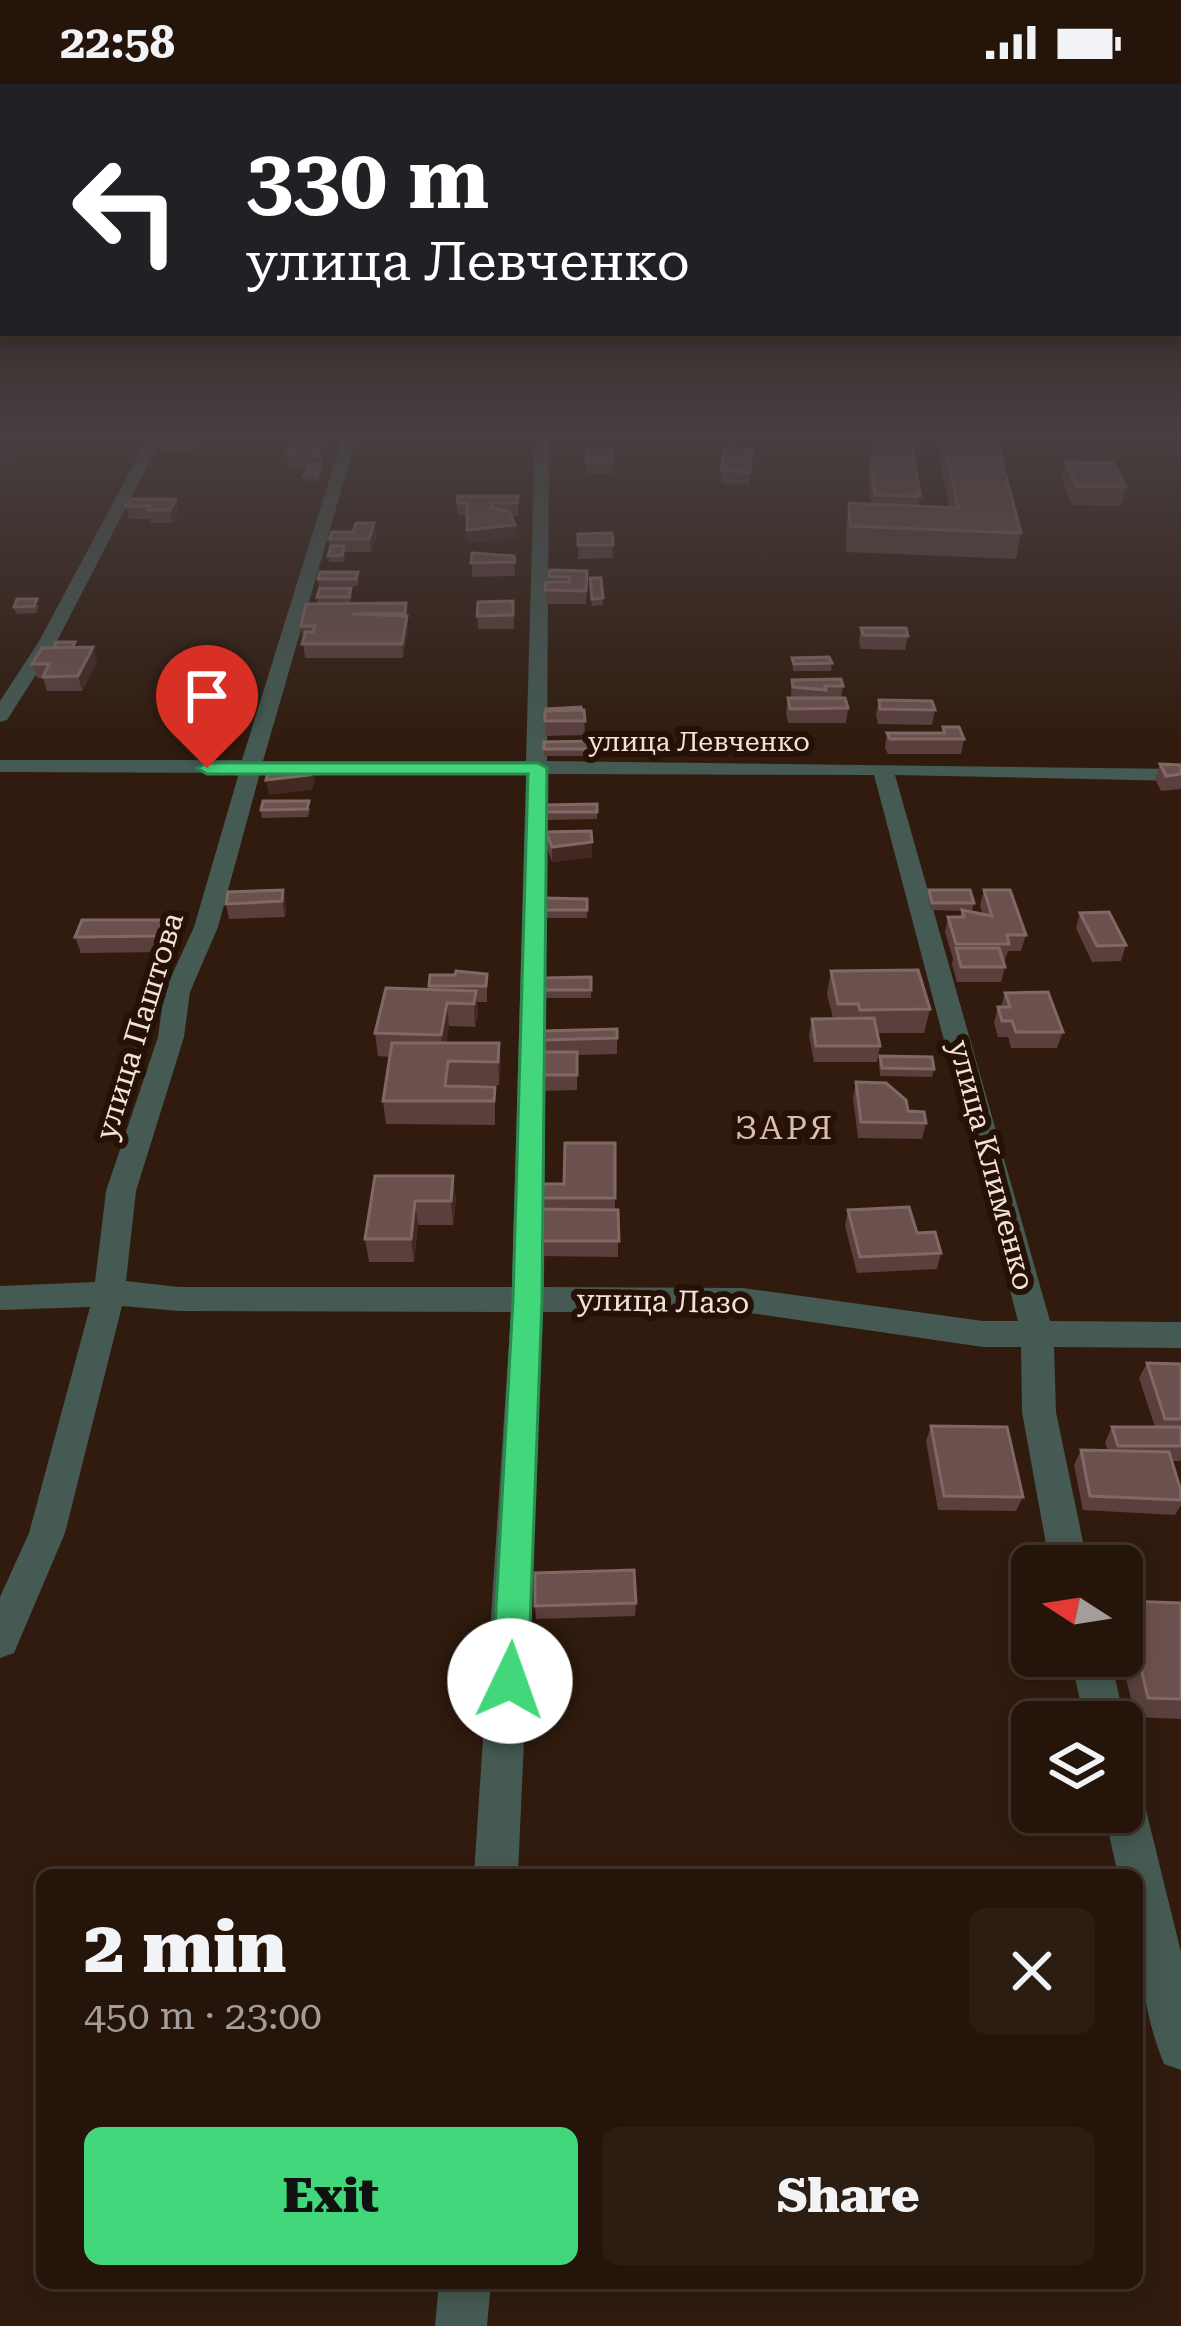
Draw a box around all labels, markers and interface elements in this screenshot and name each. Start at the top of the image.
text: 22:58 [60,16,175,69]
text: 330 m [246,130,489,228]
icon: left [48,132,204,288]
text: улица Левченко [246,230,690,293]
pin [156,645,258,768]
icon: arrive [174,663,240,729]
street label: улица Левченко [588,726,810,758]
street label: улица Паштова [88,908,190,1144]
street label: улица Клименко [942,1036,1042,1294]
district label: ЗАРЯ [735,1108,835,1147]
street label: улица Лазо [576,1282,750,1320]
north arrow [1011,1545,1143,1677]
map controls [1011,1545,1143,1833]
position arrow [447,1618,573,1744]
button: layers [1011,1701,1143,1833]
text: 2 min [84,1905,286,1990]
button: close [969,1908,1095,2034]
text: 450 m · 23:00 [84,1993,322,2039]
button: Exit [84,2127,578,2265]
button: Share [602,2127,1095,2265]

